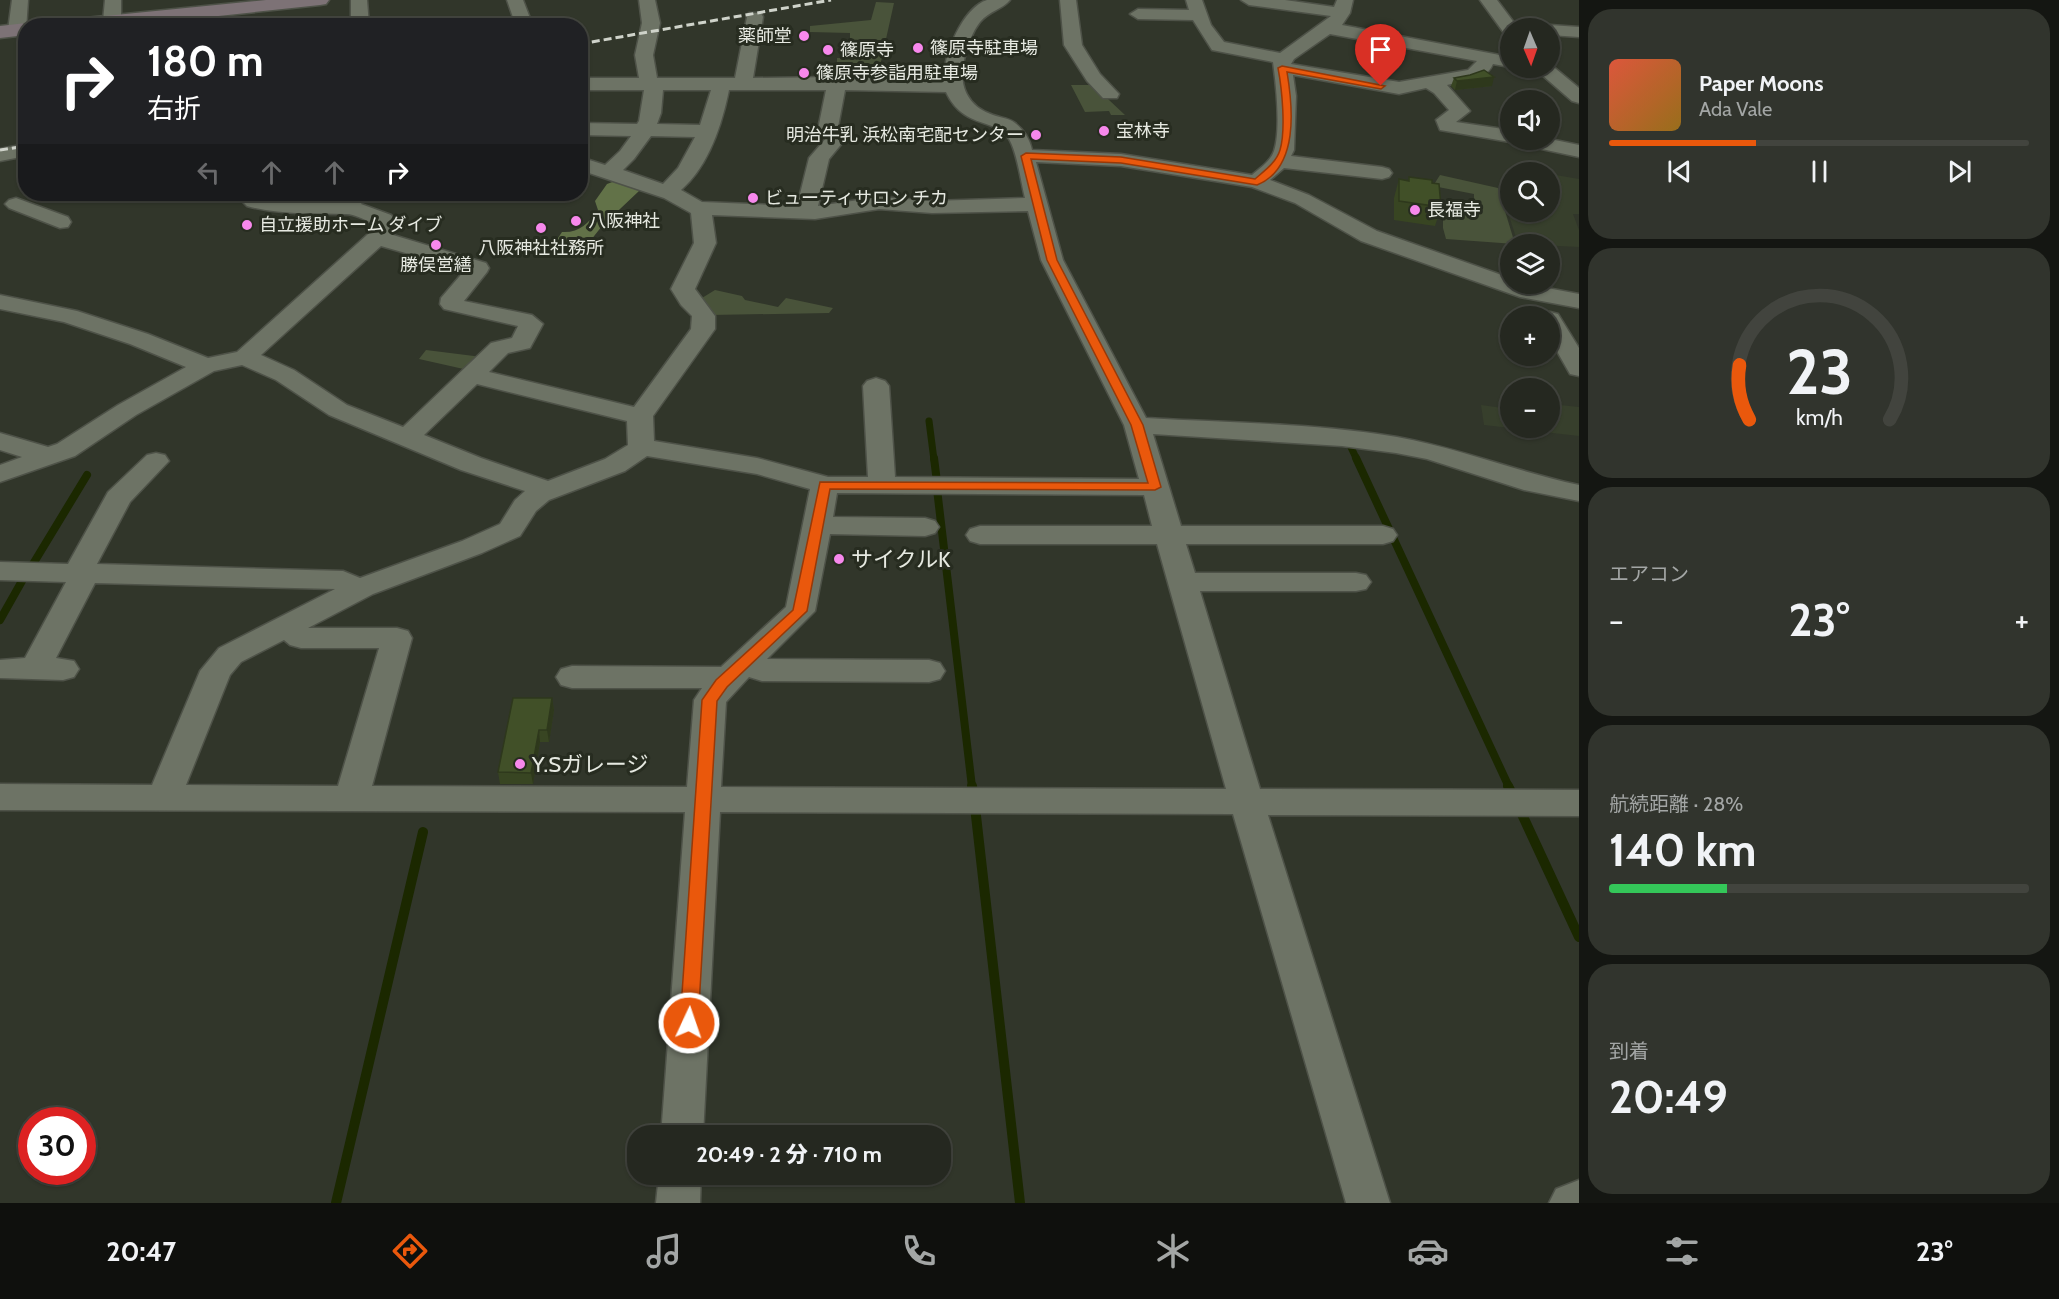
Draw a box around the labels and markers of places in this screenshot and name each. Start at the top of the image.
pin [1355,24,1406,86]
place label: 薬師堂 [738,25,792,47]
marker: 薬師堂 [797,29,811,43]
place label: 篠原寺駐車場 [930,37,1038,59]
place label: 篠原寺 [840,39,894,61]
marker: 篠原寺駐車場 [911,41,925,55]
marker: 篠原寺 [821,43,835,57]
place label: 篠原寺参詣用駐車場 [816,62,978,84]
marker: 篠原寺参詣用駐車場 [797,66,811,80]
place label: 宝林寺 [1116,120,1170,142]
place label: 明治牛乳 浜松南宅配センター [786,124,1024,146]
marker: 宝林寺 [1097,124,1111,138]
marker: 明治牛乳 浜松南宅配センター [1029,128,1043,142]
place label: ビューティサロン チカ [765,187,948,209]
marker: ビューティサロン チカ [746,191,760,205]
place label: 長福寺 [1427,199,1481,221]
marker: 長福寺 [1408,203,1422,217]
place label: 八阪神社 [588,210,660,232]
place label: 自立援助ホーム ダイブ [259,214,443,236]
marker: 八阪神社 [569,214,583,228]
marker: 自立援助ホーム ダイブ [240,218,254,232]
marker: 八阪神社社務所 [534,221,548,235]
place label: 八阪神社社務所 [478,237,604,259]
marker: 勝俣営繕 [429,238,443,252]
place label: 勝俣営繕 [400,254,472,276]
place label: サイクルK [851,546,951,573]
marker: サイクルK [832,552,846,566]
place label: Y.Sガレージ [531,751,649,778]
marker: Y.Sガレージ [513,757,527,771]

